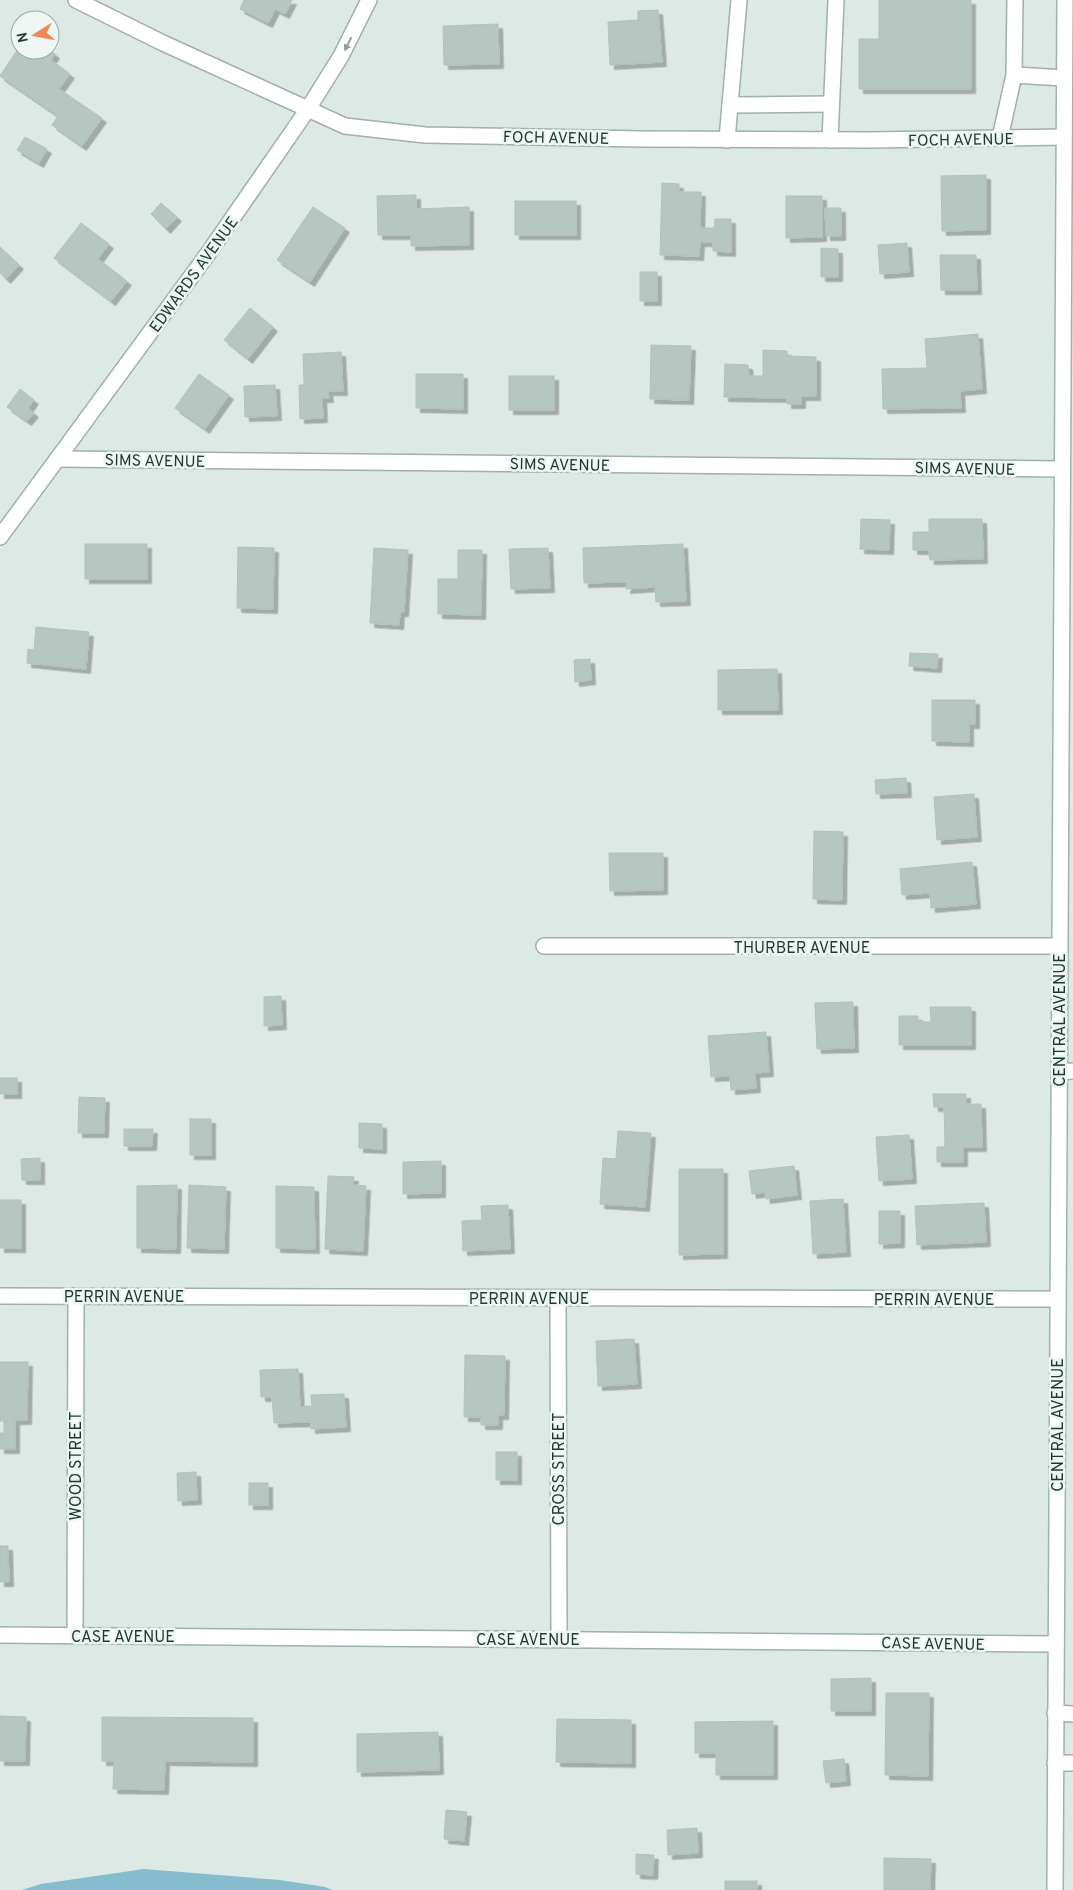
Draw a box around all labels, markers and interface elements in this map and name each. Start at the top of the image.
north arrow [10,10,60,60]
text: N [14,31,33,44]
one-way arrow [343,36,352,51]
street label: FOCH AVENUE [503,128,609,150]
street label: FOCH AVENUE [908,130,1014,152]
street label: EDWARDS AVENUE [146,213,243,337]
street label: SIMS AVENUE [105,451,205,473]
street label: SIMS AVENUE [510,455,610,477]
street label: SIMS AVENUE [915,459,1015,481]
street label: THURBER AVENUE [734,939,870,959]
street label: CENTRAL AVENUE [1051,953,1071,1087]
street label: PERRIN AVENUE [64,1288,184,1308]
street label: PERRIN AVENUE [469,1290,589,1310]
street label: PERRIN AVENUE [874,1291,994,1311]
street label: CENTRAL AVENUE [1049,1358,1069,1492]
street label: WOOD STREET [67,1412,87,1520]
street label: CROSS STREET [550,1412,570,1526]
street label: CASE AVENUE [71,1628,175,1648]
street label: CASE AVENUE [476,1631,580,1651]
street label: CASE AVENUE [881,1634,985,1656]

